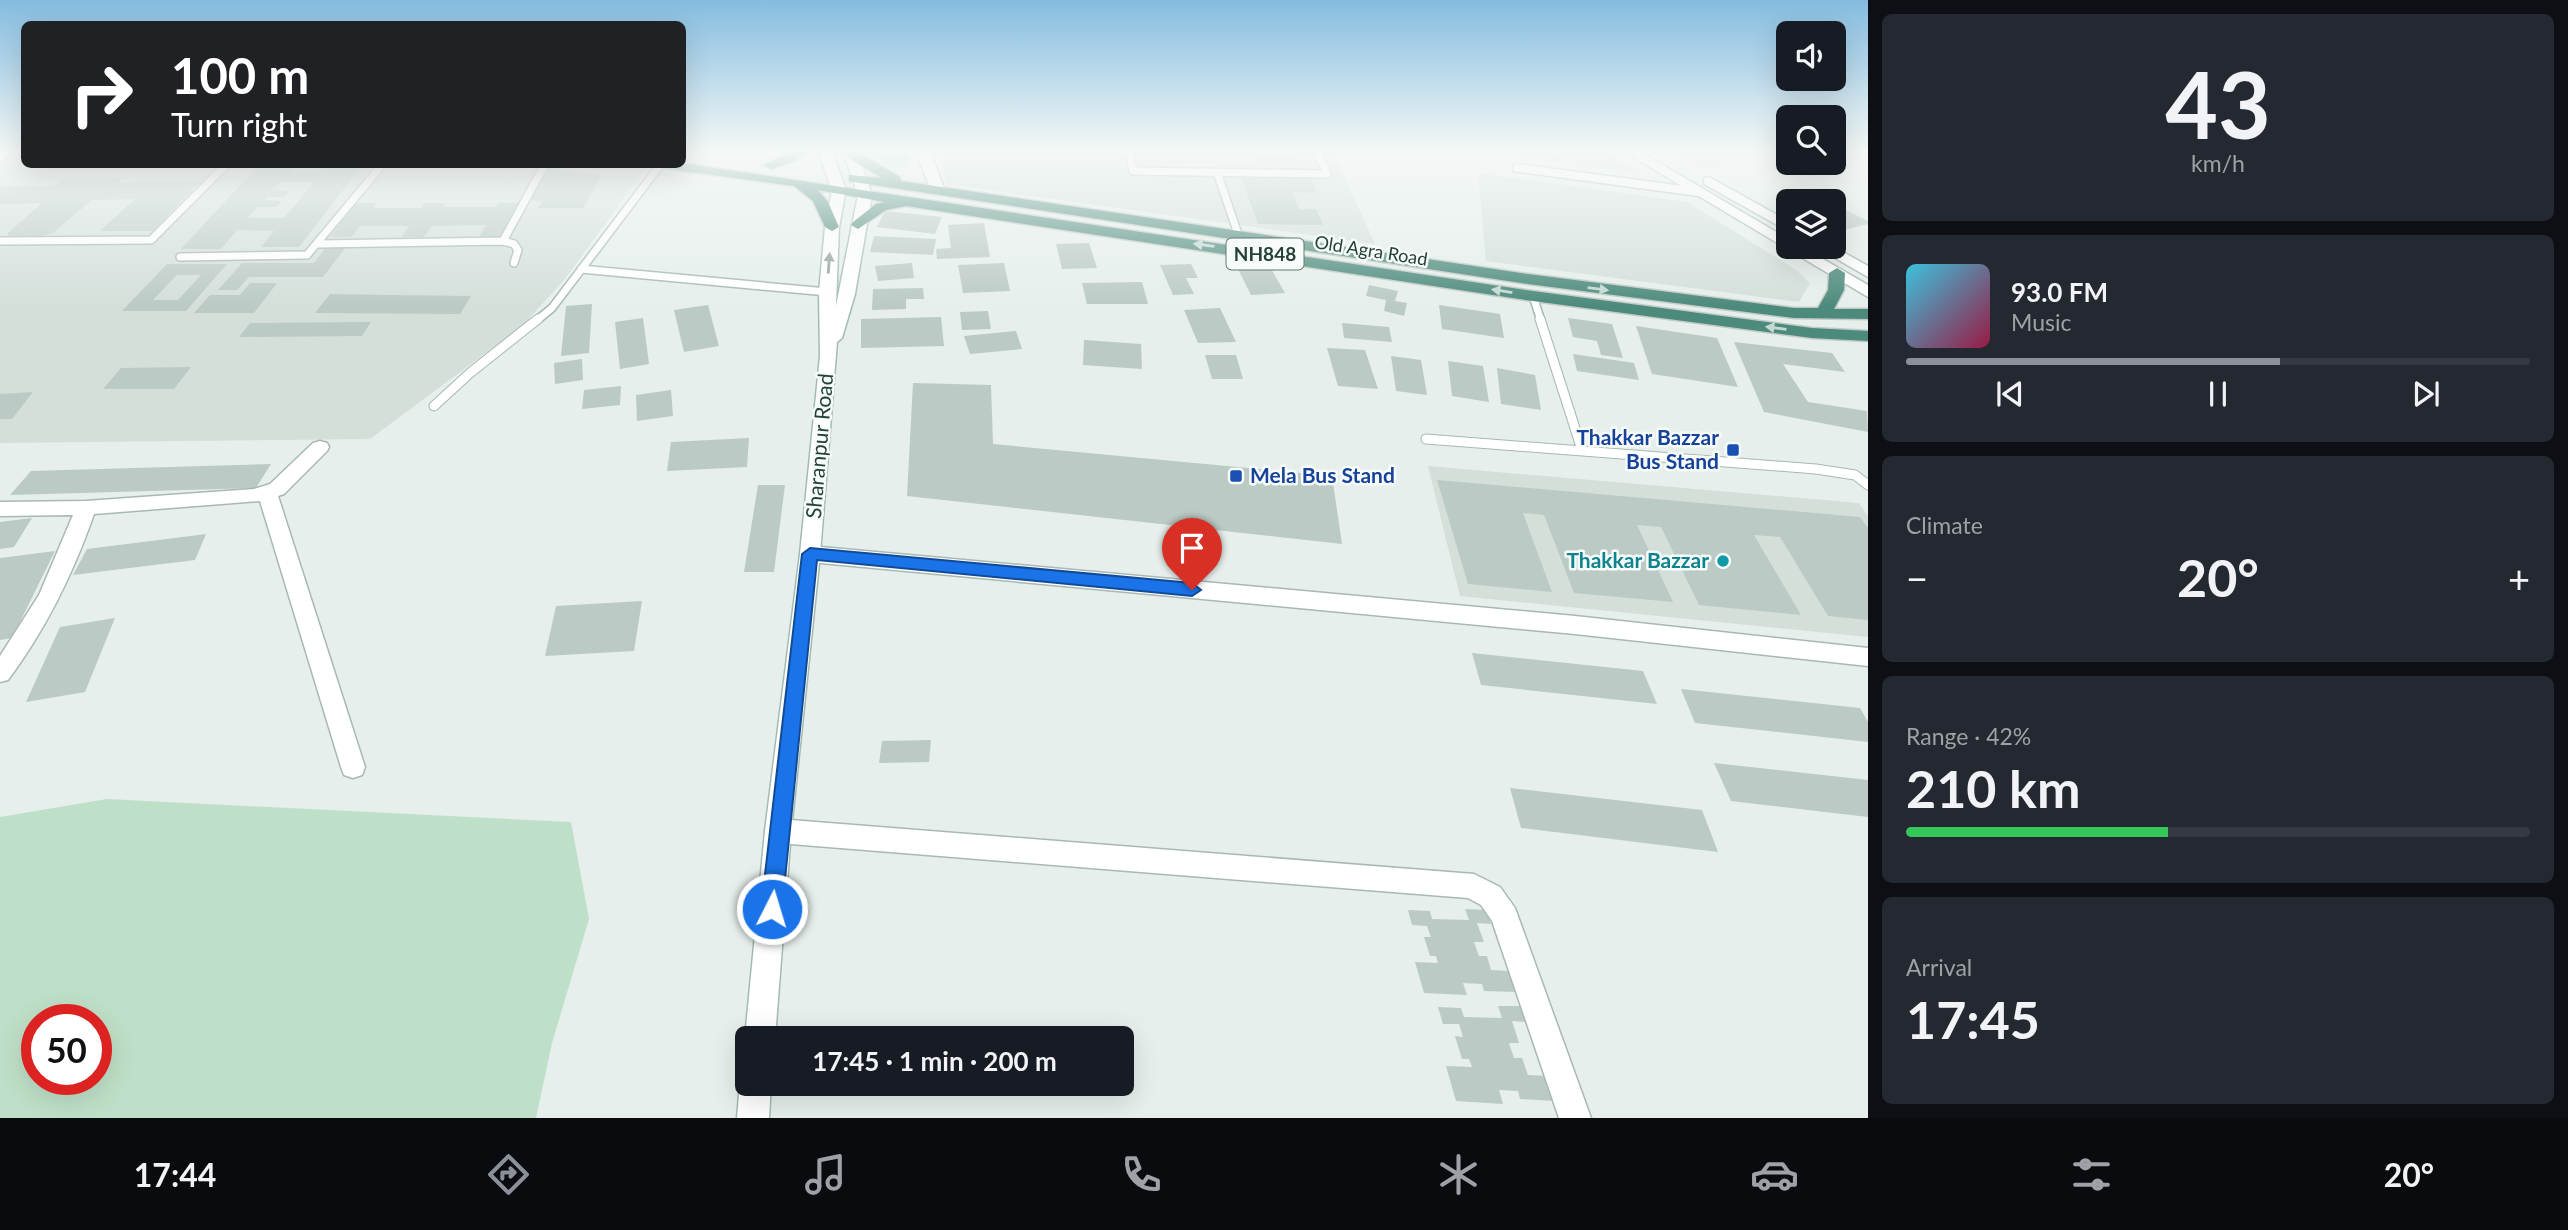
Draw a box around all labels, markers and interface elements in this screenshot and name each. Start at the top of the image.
map controls [1776,21,1846,259]
button: sound [1776,21,1846,91]
text: 100 m [171,46,309,104]
icon: right [56,49,147,140]
text: 43 [2165,49,2271,158]
text: Turn right [171,105,307,144]
button: search [1776,105,1846,175]
text: km/h [2191,149,2245,177]
button: layers [1776,189,1846,259]
street label: Old Agra Road [1313,230,1429,270]
road number: NH848 [1226,238,1304,270]
one-way arrow [1193,239,1215,250]
one-way arrow [824,252,835,274]
text: 93.0 FM [2011,276,2108,308]
one-way arrow [1587,283,1609,294]
one-way arrow [1491,285,1513,296]
text: Music [2011,308,2071,336]
one-way arrow [1765,323,1787,334]
street label: Sharanpur Road [800,372,837,520]
icon: previous [1991,375,2029,413]
icon: pause [2199,375,2237,413]
icon: next [2407,375,2445,413]
place label: Thakkar Bazzar Bus Stand [1576,424,1719,473]
marker: Thakkar Bazzar Bus Stand [1725,442,1741,458]
place label: Mela Bus Stand [1250,462,1395,487]
marker: Mela Bus Stand [1228,468,1244,484]
text: Climate [1906,511,1983,539]
pin [1162,518,1222,590]
icon: arrive [1173,529,1211,567]
text: 20° [2177,546,2259,608]
place label: Thakkar Bazzar [1566,547,1709,572]
marker: Thakkar Bazzar [1715,553,1731,569]
text: − [1906,555,1928,601]
text: + [2508,555,2530,601]
text: Range · 42% [1906,722,2031,750]
text: 210 km [1906,757,2080,819]
position arrow [735,872,809,946]
text: Arrival [1906,953,1972,981]
text: 17:45 [1906,988,2040,1050]
speed limit sign: 50 [21,1004,112,1095]
text: 17:45 · 1 min · 200 m [812,1045,1057,1077]
icon: directions [484,1150,533,1199]
icon: music [801,1150,850,1199]
icon: phone [1117,1150,1166,1199]
icon: climate [1434,1150,1483,1199]
icon: car [1750,1150,1799,1199]
icon: filters [2067,1150,2116,1199]
text: 17:44 [134,1155,216,1194]
text: 20° [2384,1155,2434,1194]

